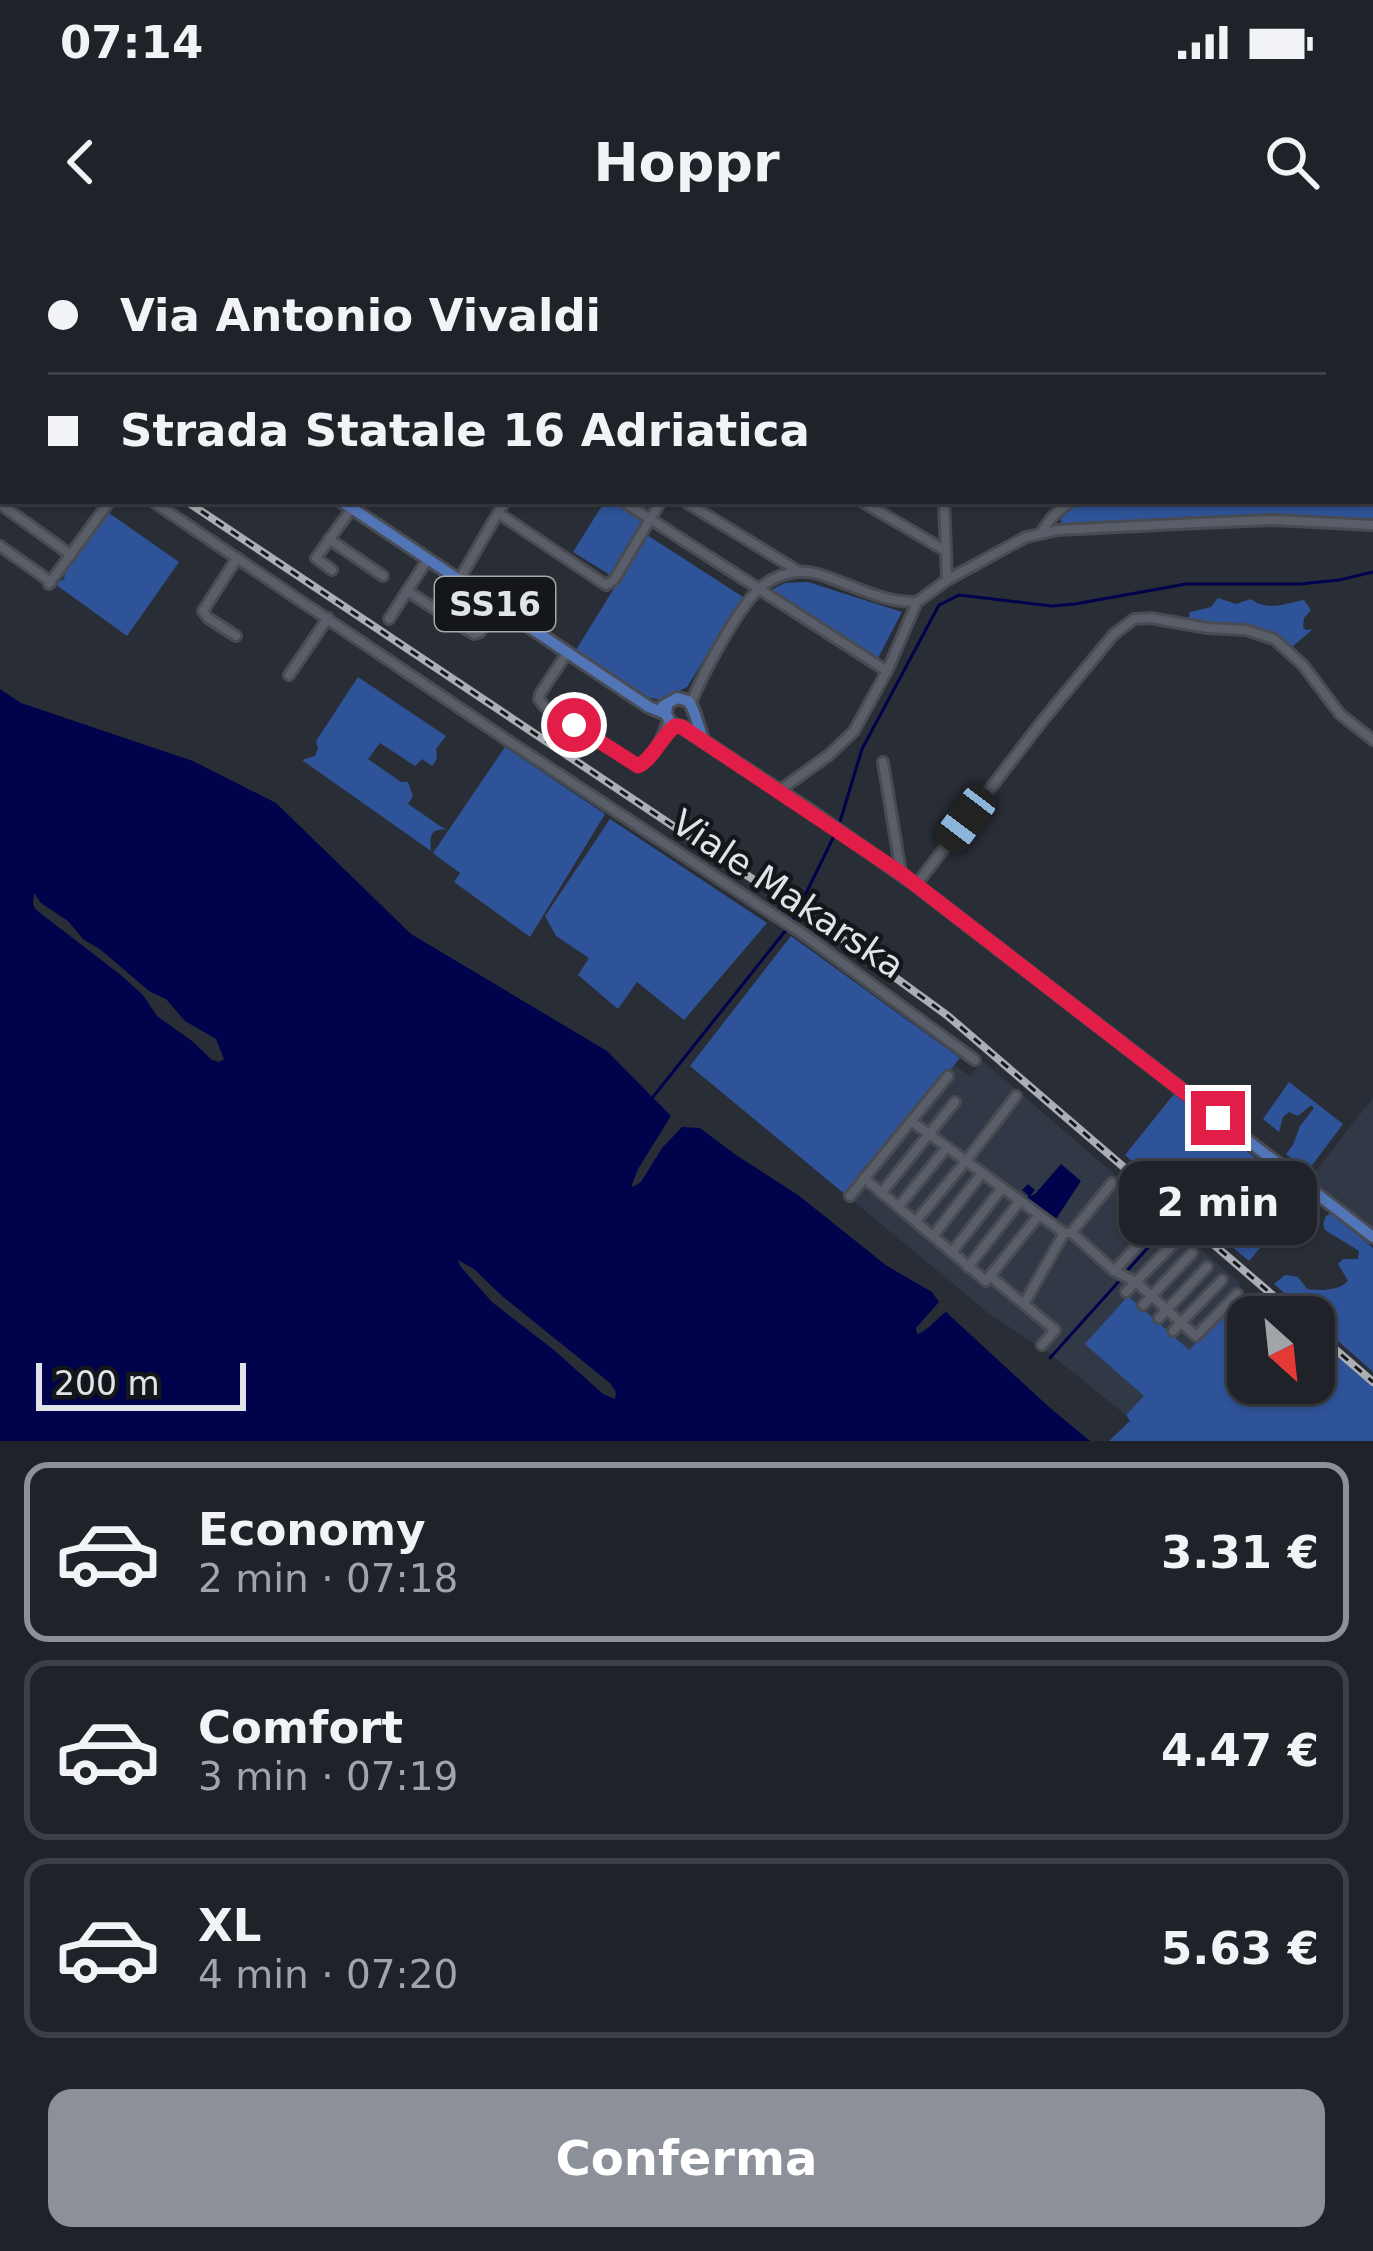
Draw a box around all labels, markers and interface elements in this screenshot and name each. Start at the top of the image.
text: 07:14 [60,16,203,69]
icon: back [48,129,114,195]
icon: search [1259,129,1325,195]
text: Hoppr [593,131,780,194]
text: Via Antonio Vivaldi [120,289,601,342]
text: Strada Statale 16 Adriatica [120,404,810,457]
road number: SS16 [435,577,555,631]
route start [547,698,601,752]
car [930,779,1002,859]
street label: Viale Makarska [664,801,912,987]
route end [1191,1091,1245,1145]
callout: 2 min [1119,1160,1317,1244]
text: 2 min [1157,1180,1279,1225]
north arrow [1227,1296,1335,1404]
map controls [1227,1296,1335,1404]
scale bar [36,1357,246,1410]
text: 200 m [54,1364,160,1403]
icon: car [54,1498,162,1606]
text: Economy [198,1503,426,1556]
text: 3.31 € [1161,1526,1319,1579]
text: 2 min · 07:18 [198,1556,458,1601]
icon: car [54,1696,162,1804]
text: Comfort [198,1701,403,1754]
text: 4.47 € [1161,1724,1319,1777]
text: 3 min · 07:19 [198,1754,458,1799]
icon: car [54,1894,162,2002]
text: XL [198,1899,261,1952]
text: 5.63 € [1161,1922,1319,1975]
text: 4 min · 07:20 [198,1952,458,1997]
button: Conferma [48,2089,1325,2227]

